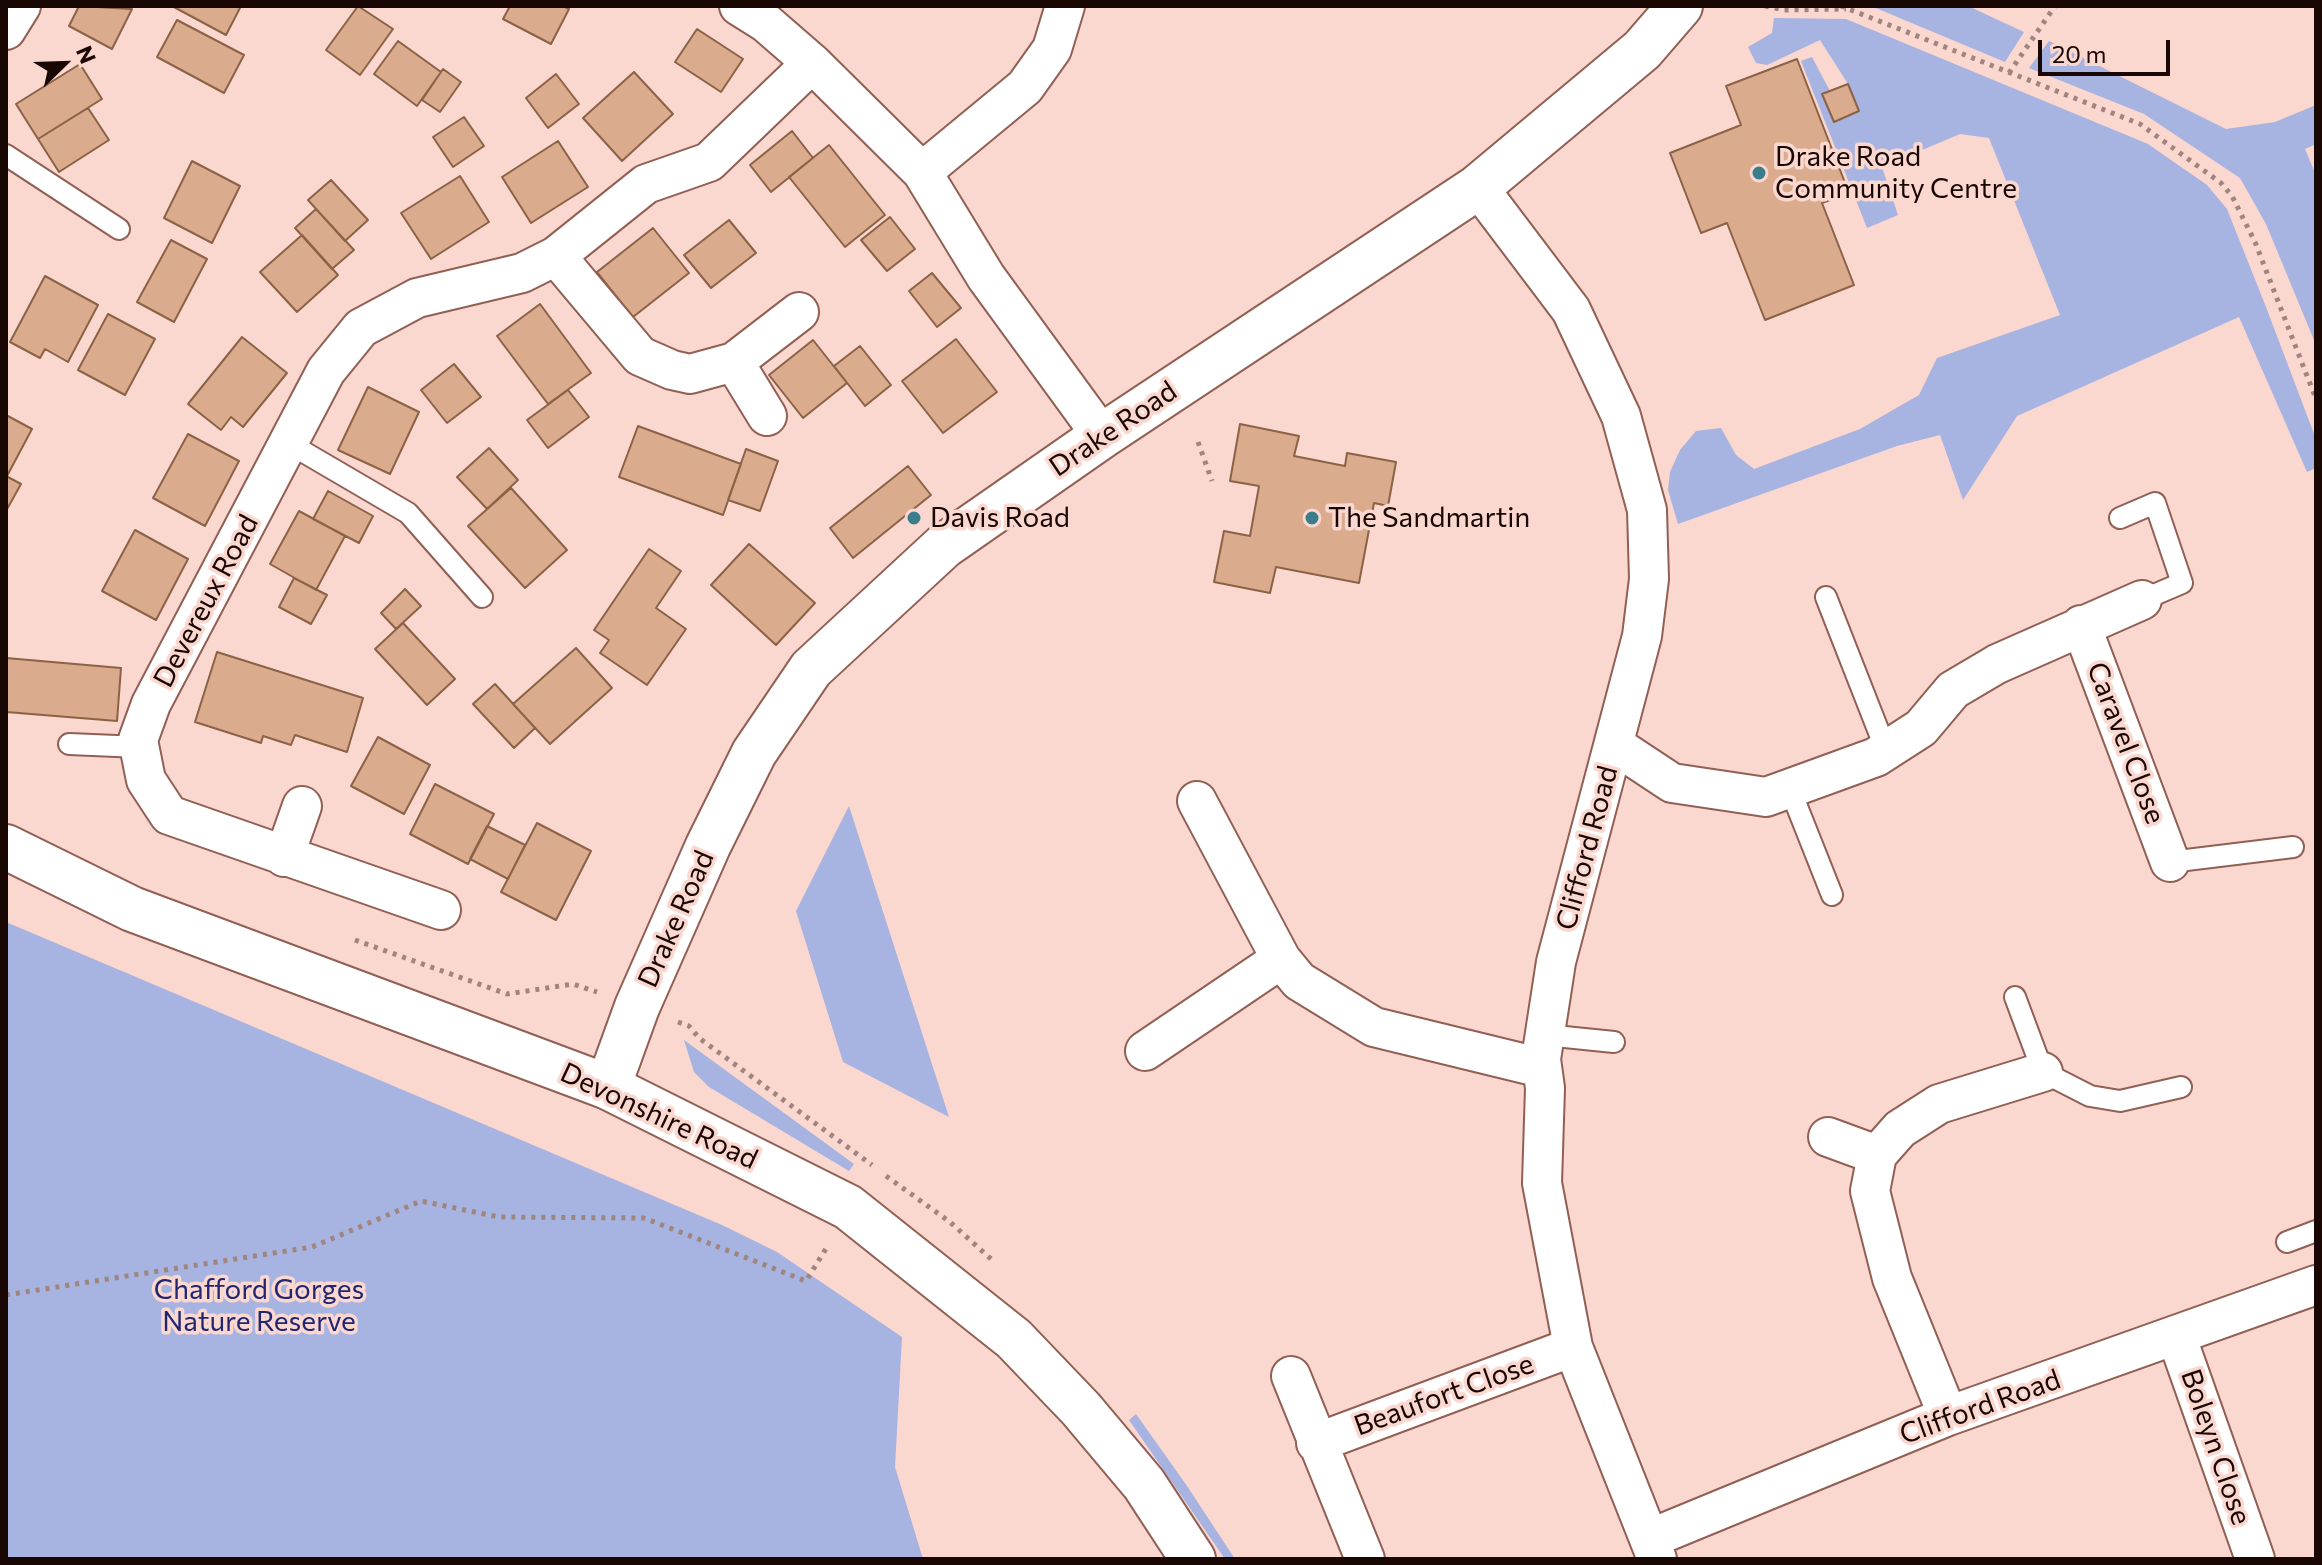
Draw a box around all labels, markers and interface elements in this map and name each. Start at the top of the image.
north arrow [24,24,104,104]
scale bar [2042,24,2174,74]
text: 20 m [2052,39,2106,68]
text: N [71,42,102,67]
place label: Drake Road Community Centre [1775,140,2017,206]
marker: Drake Road Community Centre [1750,164,1768,182]
street label: Drake Road [1043,374,1183,484]
place label: Davis Road [930,501,1070,535]
place label: The Sandmartin [1328,501,1530,535]
street label: Devereux Road [146,509,266,693]
marker: Davis Road [905,509,923,527]
marker: The Sandmartin [1303,509,1321,527]
street label: Caravel Close [2080,657,2172,829]
street label: Clifford Road [1549,762,1625,934]
street label: Drake Road [631,845,721,993]
street label: Devonshire Road [555,1056,763,1176]
park label: Chafford Gorges Nature Reserve [154,1273,364,1339]
street label: Beaufort Close [1350,1347,1538,1443]
street label: Clifford Road [1895,1362,2065,1452]
street label: Boleyn Close [2174,1365,2258,1529]

